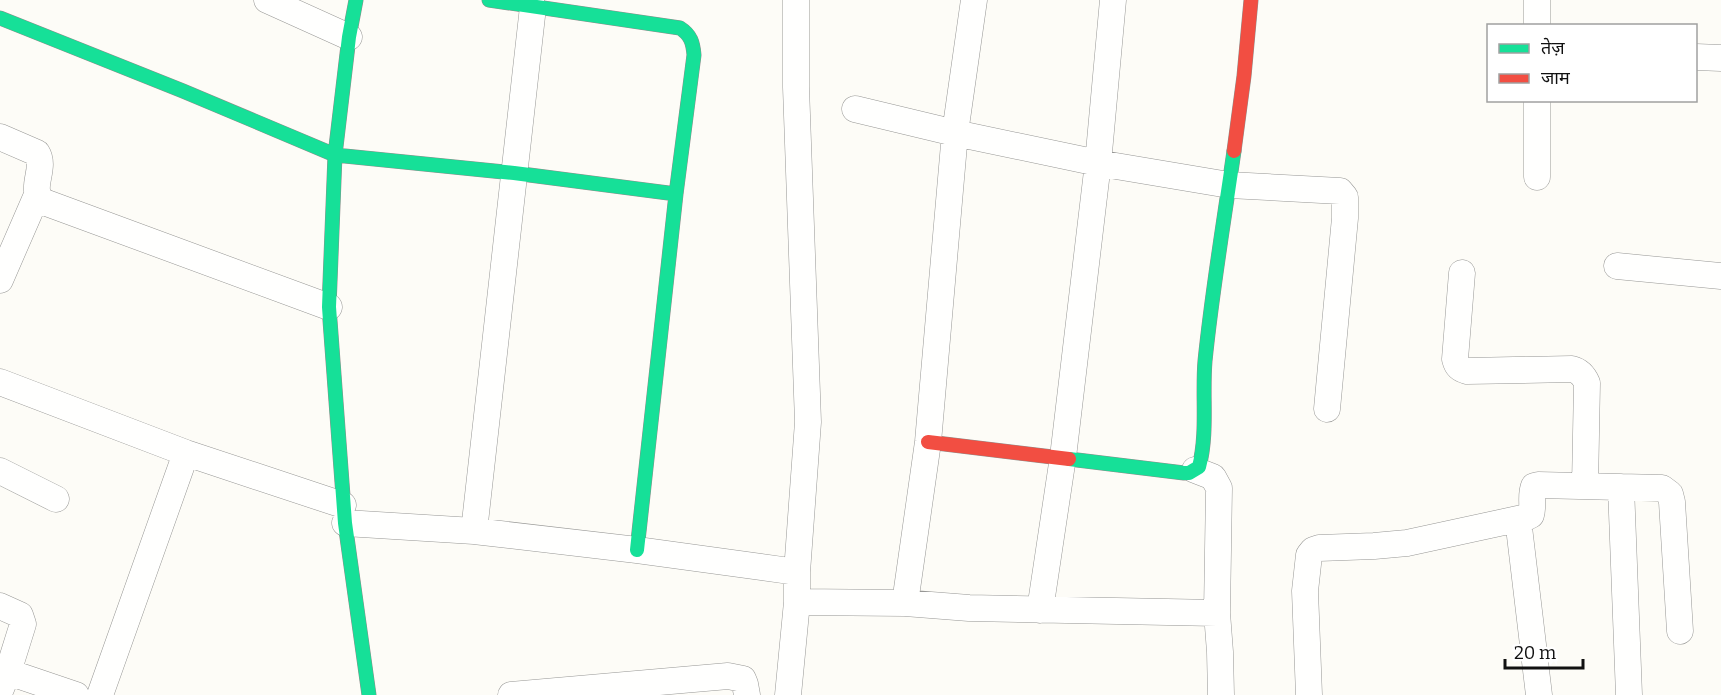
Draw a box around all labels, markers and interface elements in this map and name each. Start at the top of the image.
legend [1487,24,1697,102]
text: तेज़ [1541,37,1565,59]
text: जाम [1541,67,1571,89]
scale bar [1505,632,1583,670]
text: 20 m [1514,642,1556,664]

